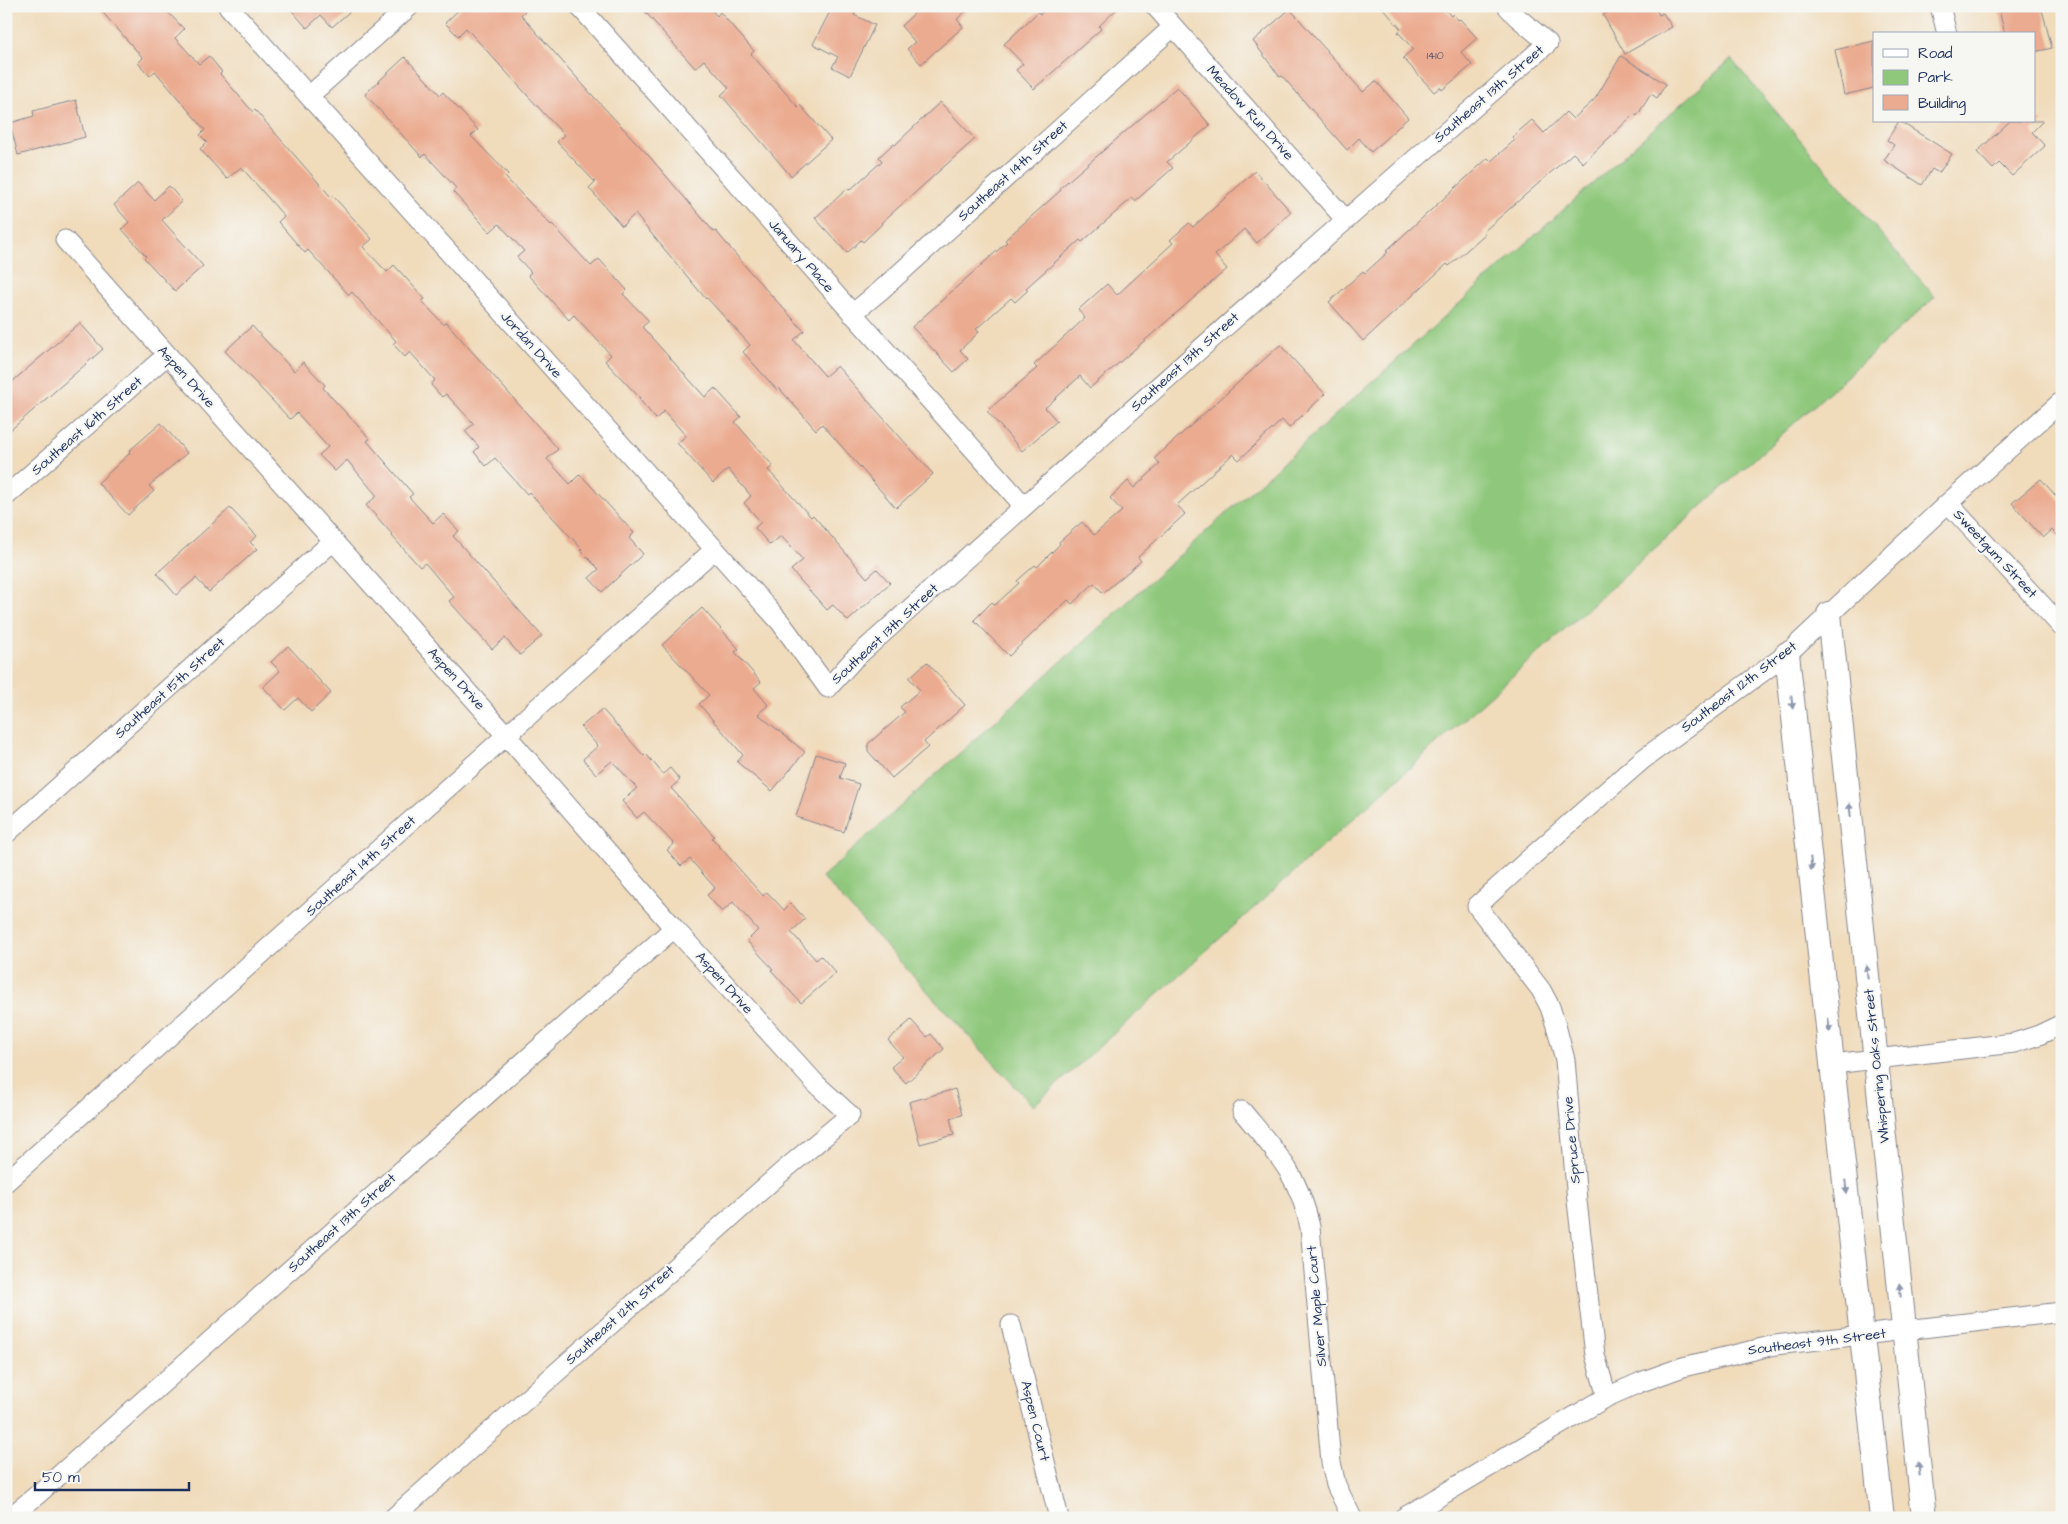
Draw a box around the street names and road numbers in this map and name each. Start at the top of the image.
street label: Southeast 13th Street [1430,40,1549,147]
street label: Meadow Run Drive [1202,61,1298,165]
street label: Southeast 14th Street [953,116,1073,226]
street label: January Place [763,215,839,297]
street label: Jordan Drive [496,307,567,383]
street label: Southeast 13th Street [1126,308,1244,416]
street label: Aspen Drive [153,341,220,413]
street label: Southeast 16th Street [27,372,147,480]
street label: Sweetgum Street [1948,505,2042,603]
street label: Southeast 13th Street [827,579,943,689]
street label: Southeast 15th Street [110,633,230,743]
street label: Southeast 12th Street [1677,636,1801,737]
street label: Aspen Drive [423,643,490,715]
street label: Southeast 14th Street [301,811,421,921]
street label: Aspen Drive [691,947,758,1019]
street label: Whispering Oaks Street [1859,987,1895,1144]
street label: Spruce Drive [1558,1095,1586,1184]
street label: Southeast 13th Street [283,1169,401,1277]
street label: Silver Maple Court [1302,1244,1332,1367]
street label: Southeast 12th Street [561,1260,679,1370]
street label: Southeast 9th Street [1747,1324,1887,1360]
street label: Aspen Court [1015,1379,1055,1464]

